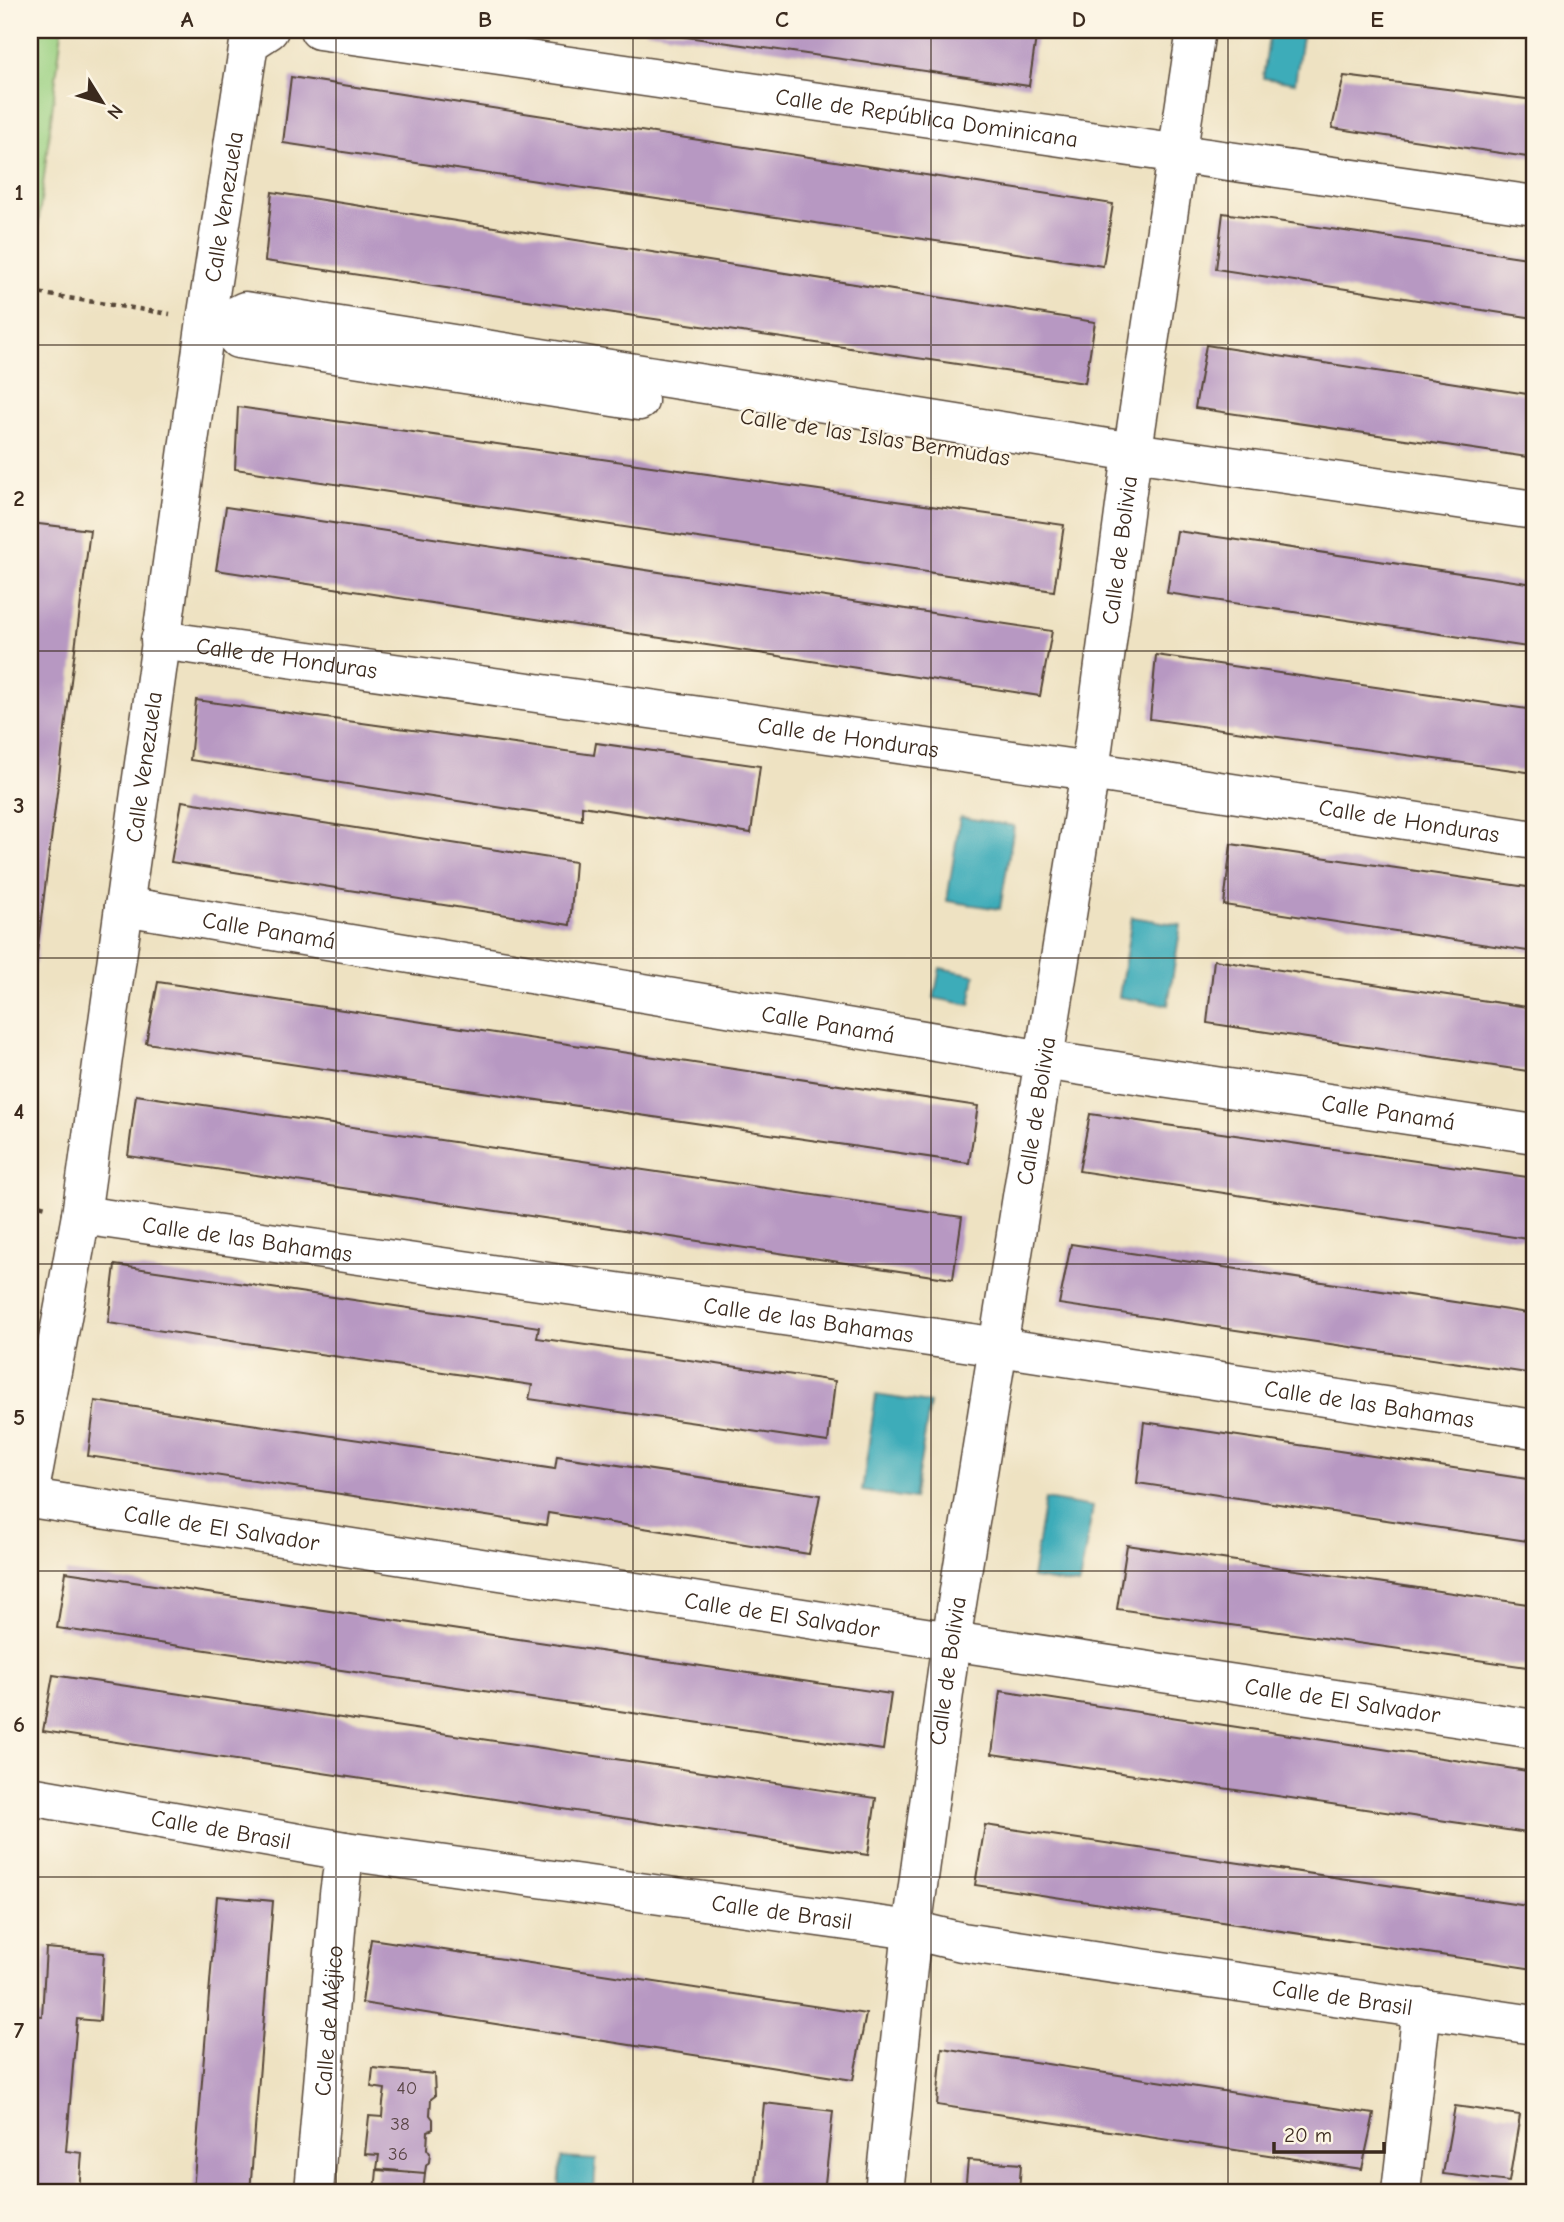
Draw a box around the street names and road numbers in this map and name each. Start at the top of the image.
street label: Calle de República Dominicana [774,82,1080,153]
street label: Calle Venezuela [199,129,249,284]
street label: Calle de las Islas Bermudas [738,402,1012,472]
street label: Calle de Bolivia [1096,474,1142,626]
street label: Calle de Honduras [195,632,379,684]
street label: Calle Venezuela [120,690,167,844]
street label: Calle de Honduras [756,711,940,763]
street label: Calle de Honduras [1317,793,1501,848]
street label: Calle Panamá [200,906,338,955]
street label: Calle Panamá [760,1000,897,1048]
street label: Calle de Bolivia [1011,1035,1061,1187]
street label: Calle Panamá [1320,1089,1457,1135]
street label: Calle de las Bahamas [141,1210,354,1267]
street label: Calle de las Bahamas [702,1291,915,1348]
street label: Calle de las Bahamas [1263,1374,1476,1433]
street label: Calle de El Salvador [122,1499,322,1556]
street label: Calle de El Salvador [682,1586,882,1643]
street label: Calle de Bolivia [924,1594,971,1747]
street label: Calle de El Salvador [1243,1672,1443,1728]
street label: Calle de Brasil [149,1804,293,1855]
street label: Calle de Brasil [710,1889,854,1935]
street label: Calle de Méjico [309,1944,348,2097]
street label: Calle de Brasil [1270,1974,1414,2021]

